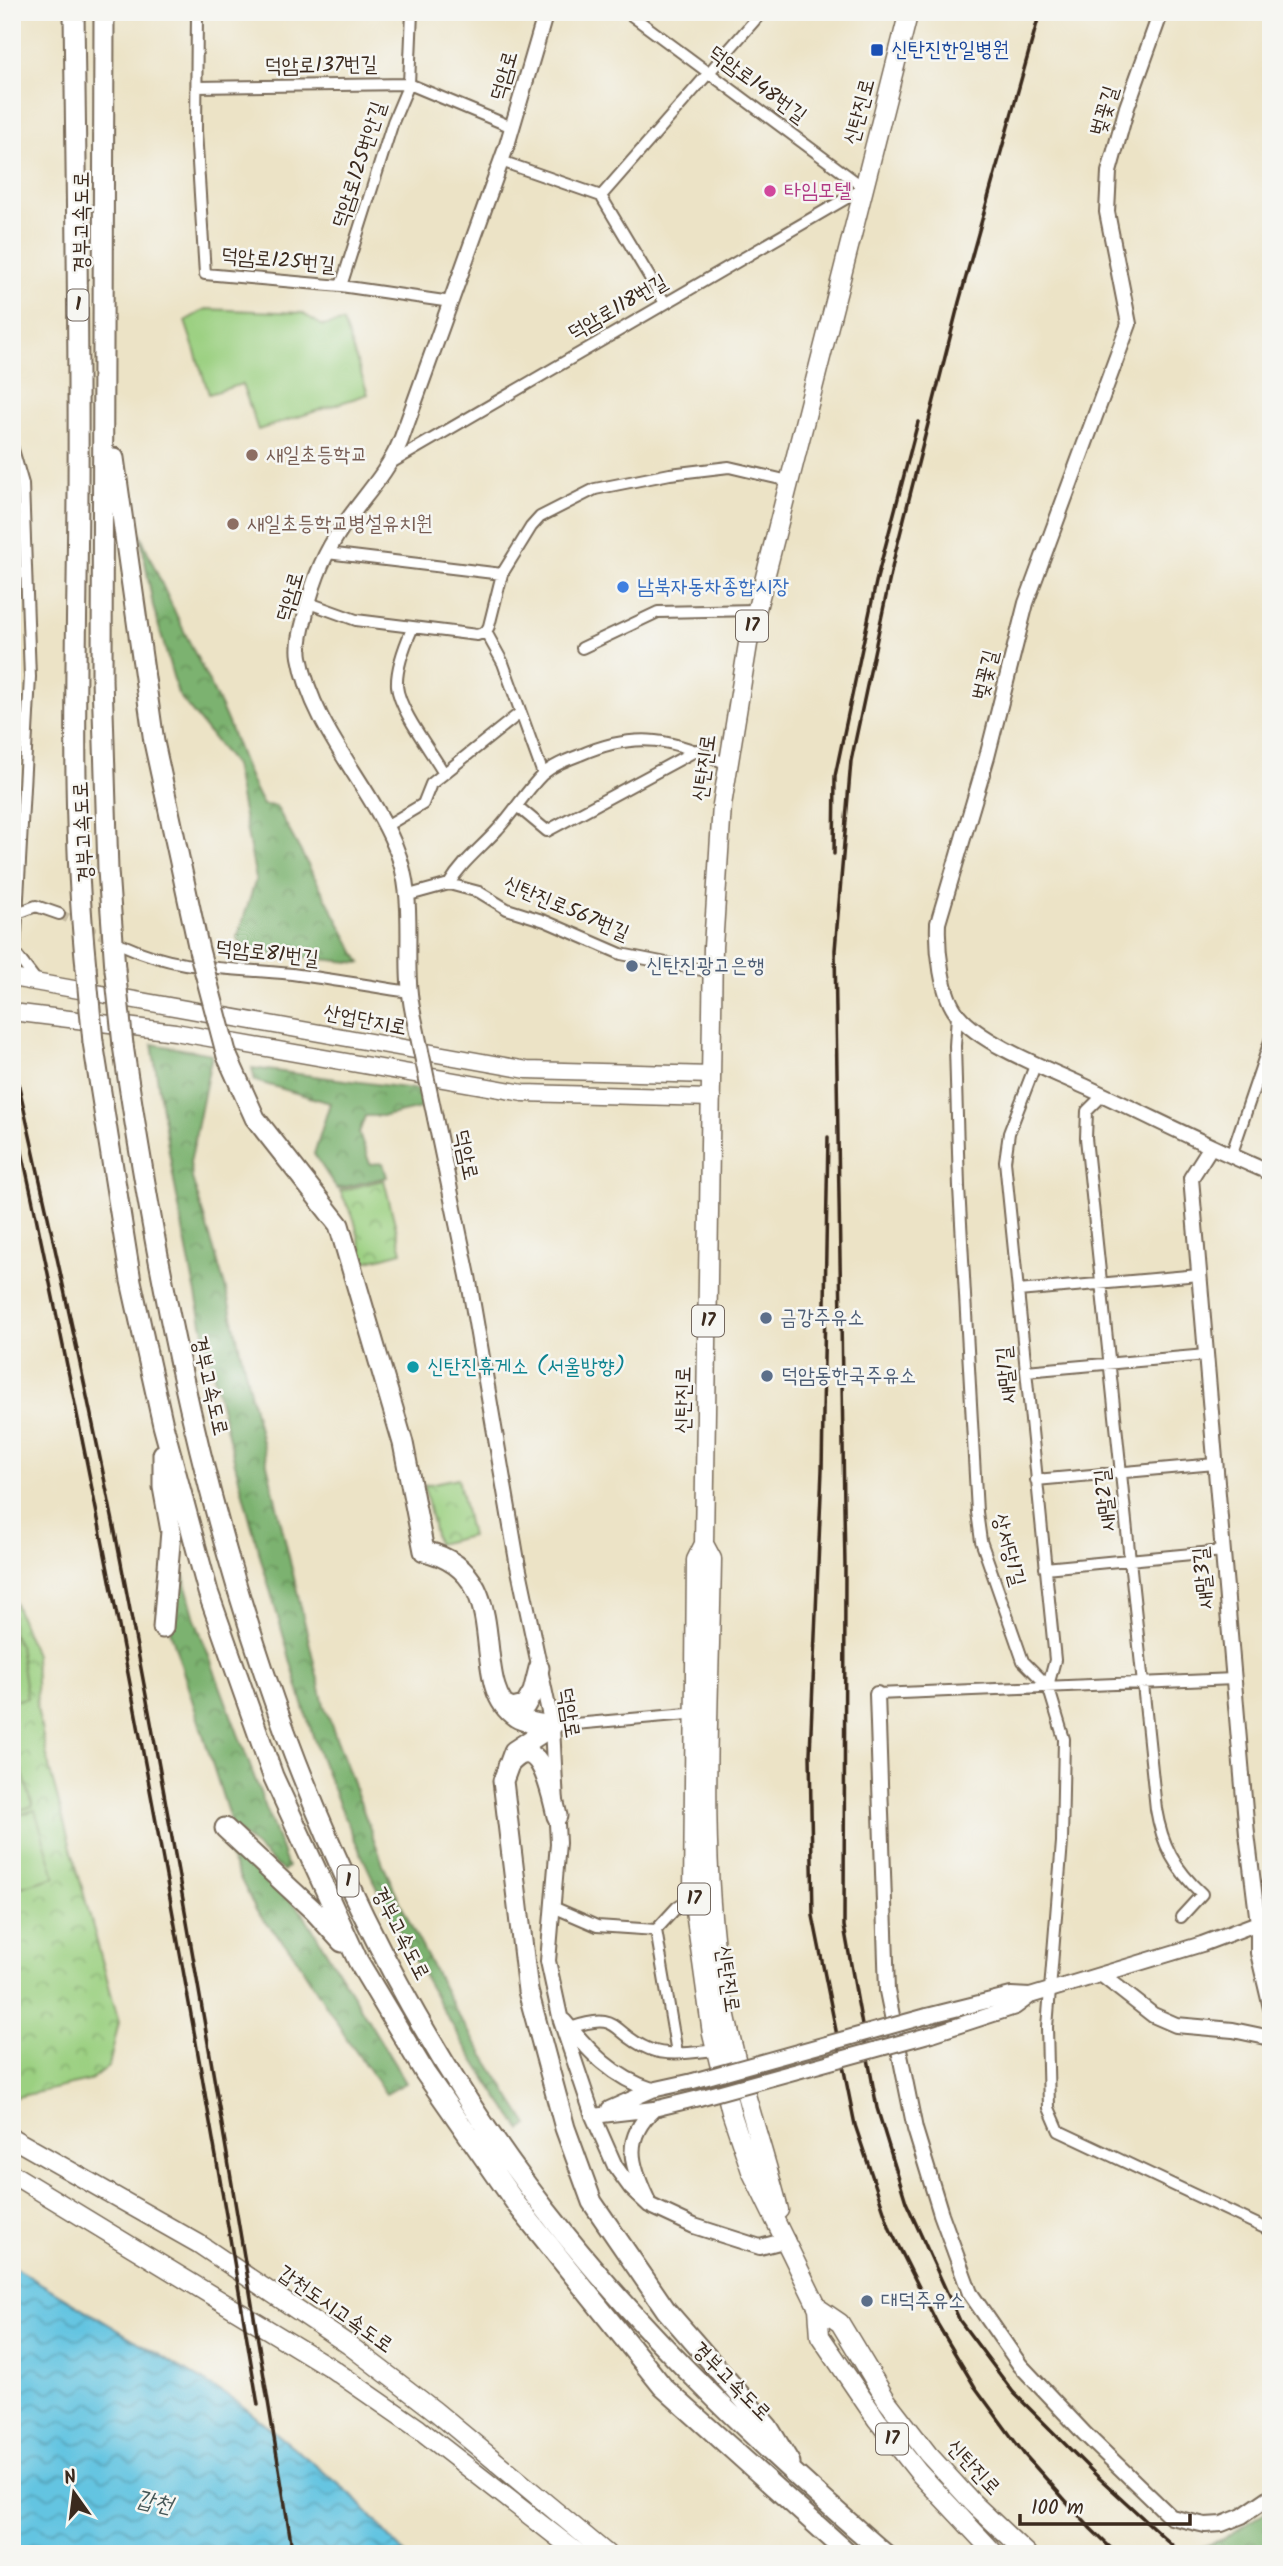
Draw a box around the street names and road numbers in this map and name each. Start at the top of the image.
street label: 덕암로148번길 [701,38,813,132]
street label: 덕암로 [482,47,528,105]
street label: 덕암로137번길 [264,49,378,83]
street label: 신탄진로 [835,75,885,149]
street label: 벚꽃길 [1082,82,1128,140]
street label: 덕암로125번안길 [324,97,396,233]
street label: 경부고속도로 [66,171,99,273]
street label: 덕암로125번길 [219,240,337,282]
street label: 덕암로118번길 [562,266,674,350]
road number: 1 [68,290,88,320]
street label: 덕암로 [268,568,314,626]
road number: 17 [736,610,768,642]
street label: 벚꽃길 [964,646,1008,704]
street label: 신탄진로 [684,732,726,804]
street label: 경부고속도로 [65,781,103,883]
street label: 신탄진로567번길 [498,868,634,950]
street label: 덕암로81번길 [214,932,320,976]
street label: 산업단지로 [320,997,410,1045]
street label: 덕암로 [444,1127,486,1183]
road number: 17 [692,1306,724,1336]
street label: 경부고속도로 [182,1333,236,1439]
street label: 새말1길 [988,1345,1026,1405]
street label: 신탄진로 [667,1366,701,1434]
street label: 새말2길 [1086,1467,1126,1533]
street label: 상서당1길 [982,1510,1034,1590]
street label: 새말3길 [1185,1545,1223,1611]
street label: 덕암로 [548,1685,588,1741]
road number: 1 [338,1866,358,1896]
street label: 경부고속도로 [362,1881,438,1987]
road number: 17 [678,1884,710,1914]
street label: 신탄진로 [706,1943,748,2015]
street label: 갑천도시고속도로 [270,2258,400,2362]
street label: 경부고속도로 [683,2334,779,2430]
road number: 17 [876,2424,908,2454]
street label: 신탄진로 [938,2432,1008,2504]

